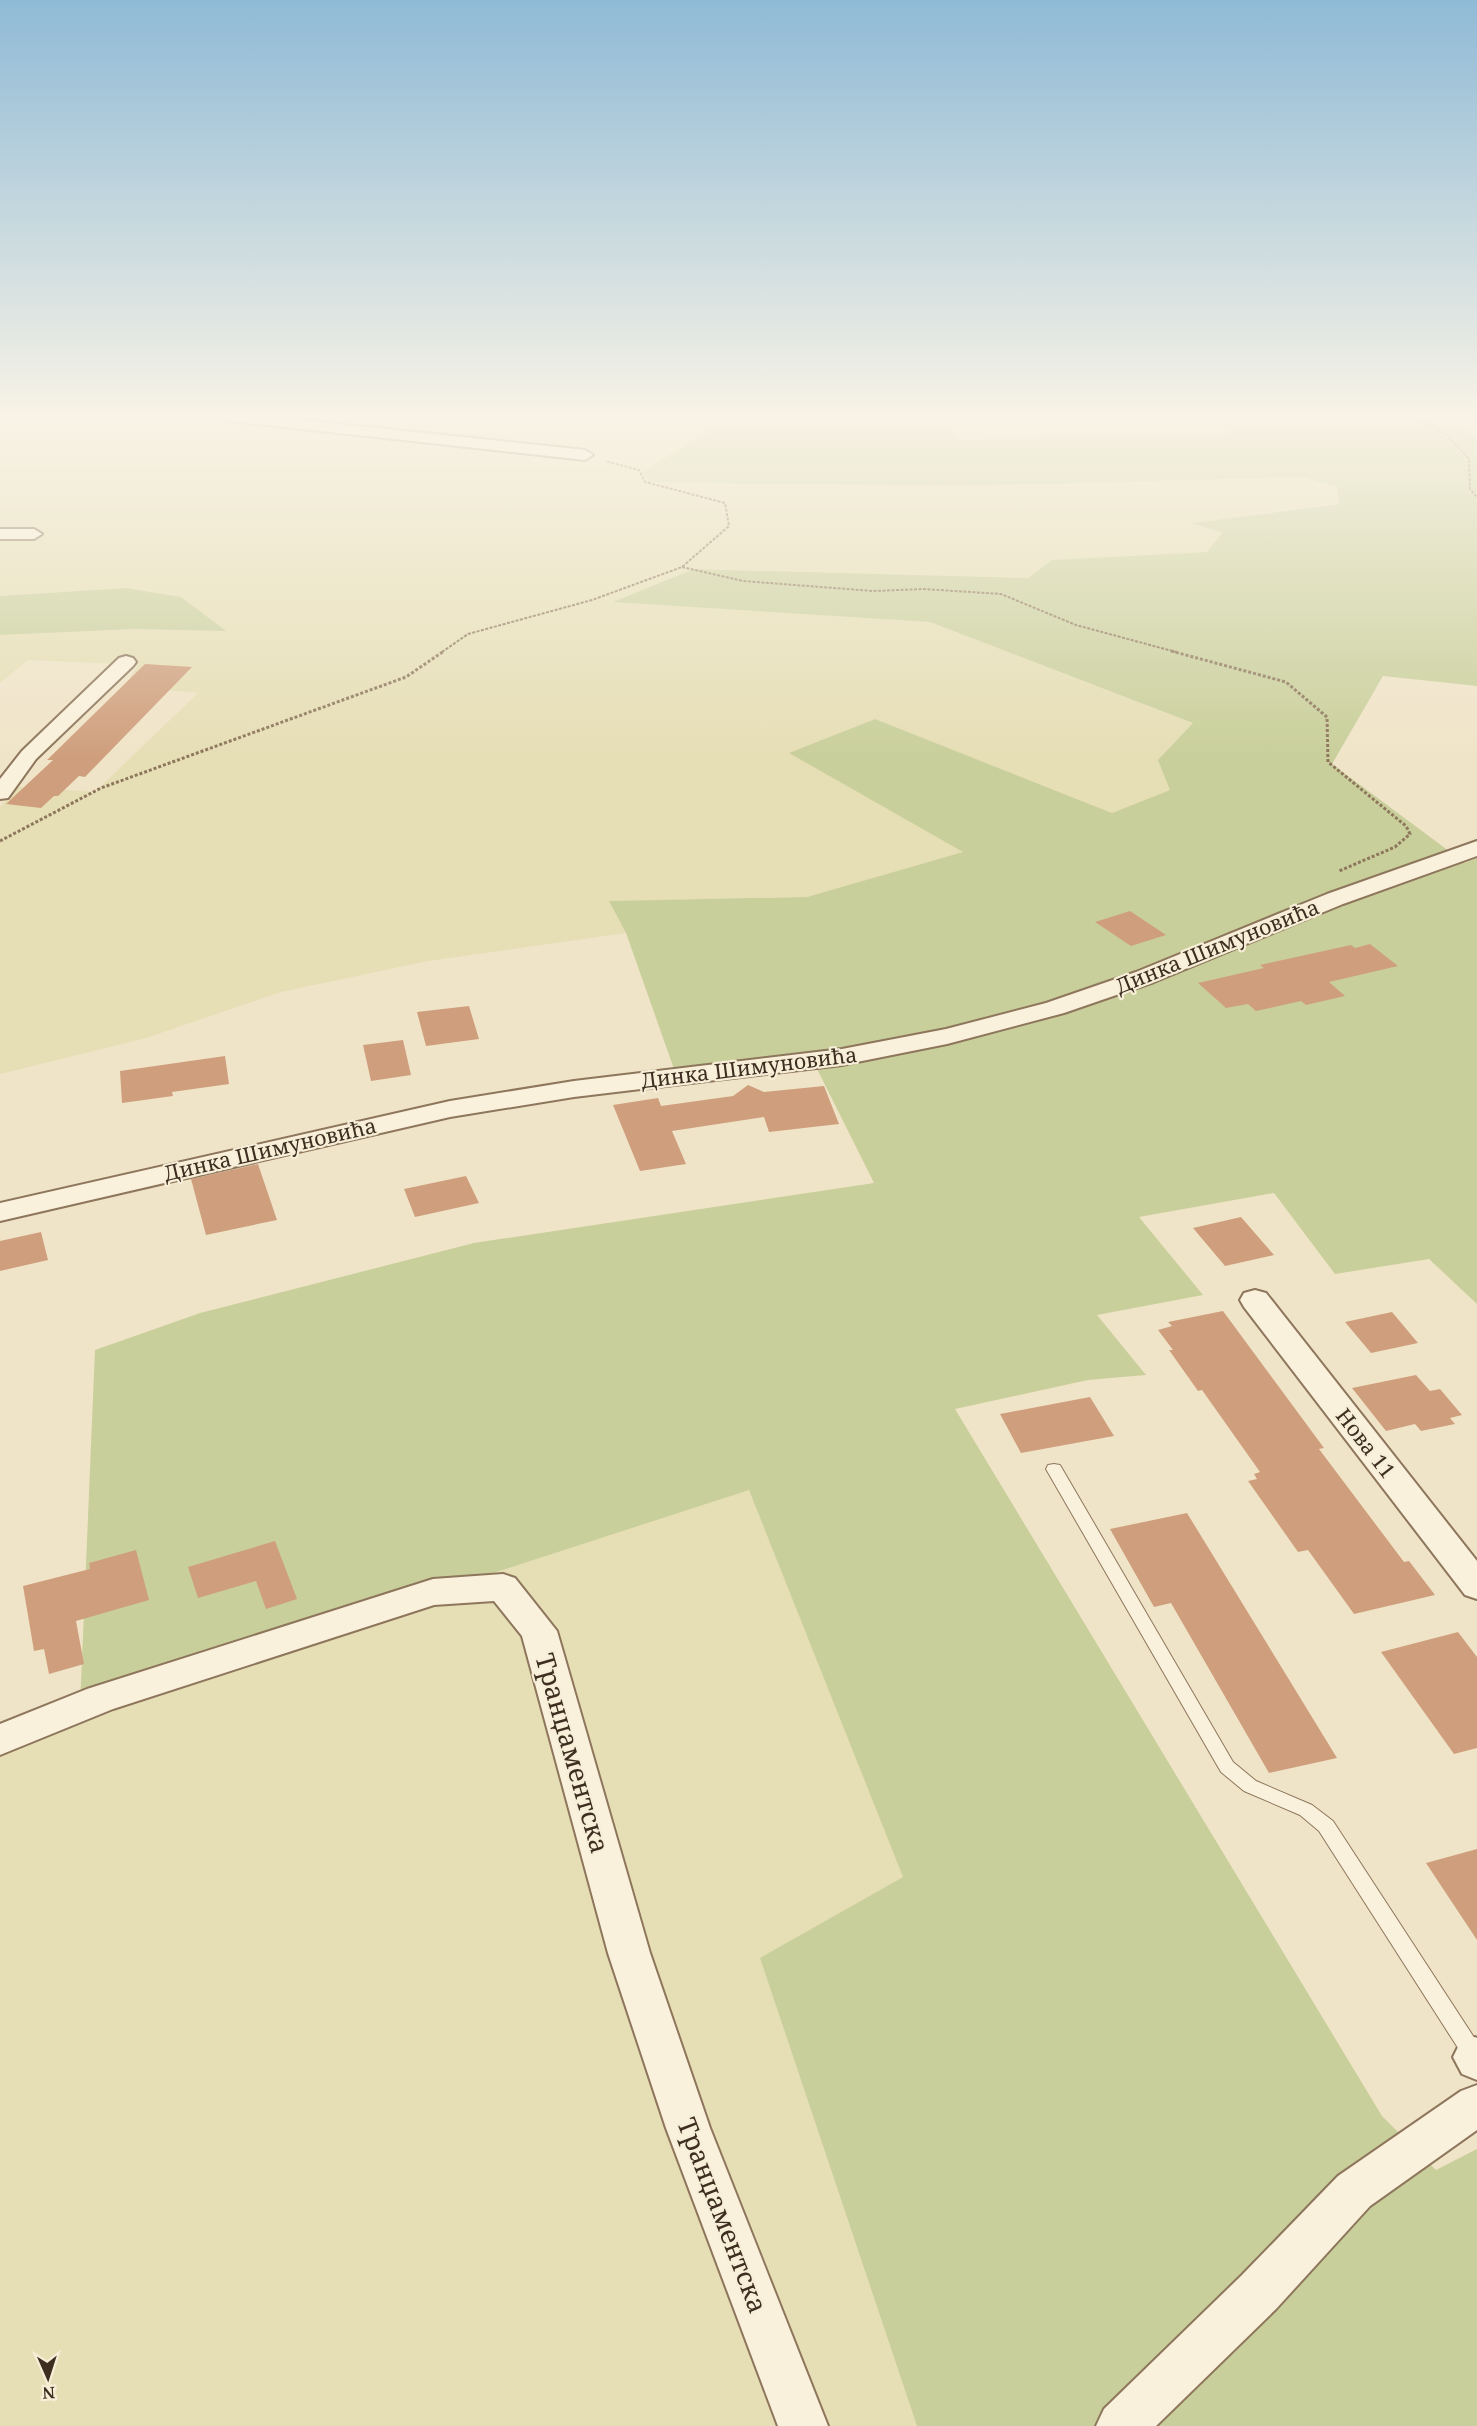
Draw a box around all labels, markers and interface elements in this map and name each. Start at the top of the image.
street label: Динка Шимуновића [1111,892,1323,1000]
street label: Динка Шимуновића [639,1040,859,1094]
street label: Динка Шимуновића [161,1111,379,1187]
street label: Нова 11 [1330,1402,1402,1484]
street label: Транџаментска [527,1649,619,1857]
street label: Транџаментска [669,2112,777,2318]
north arrow [18,2348,78,2408]
text: N [42,2382,56,2404]

